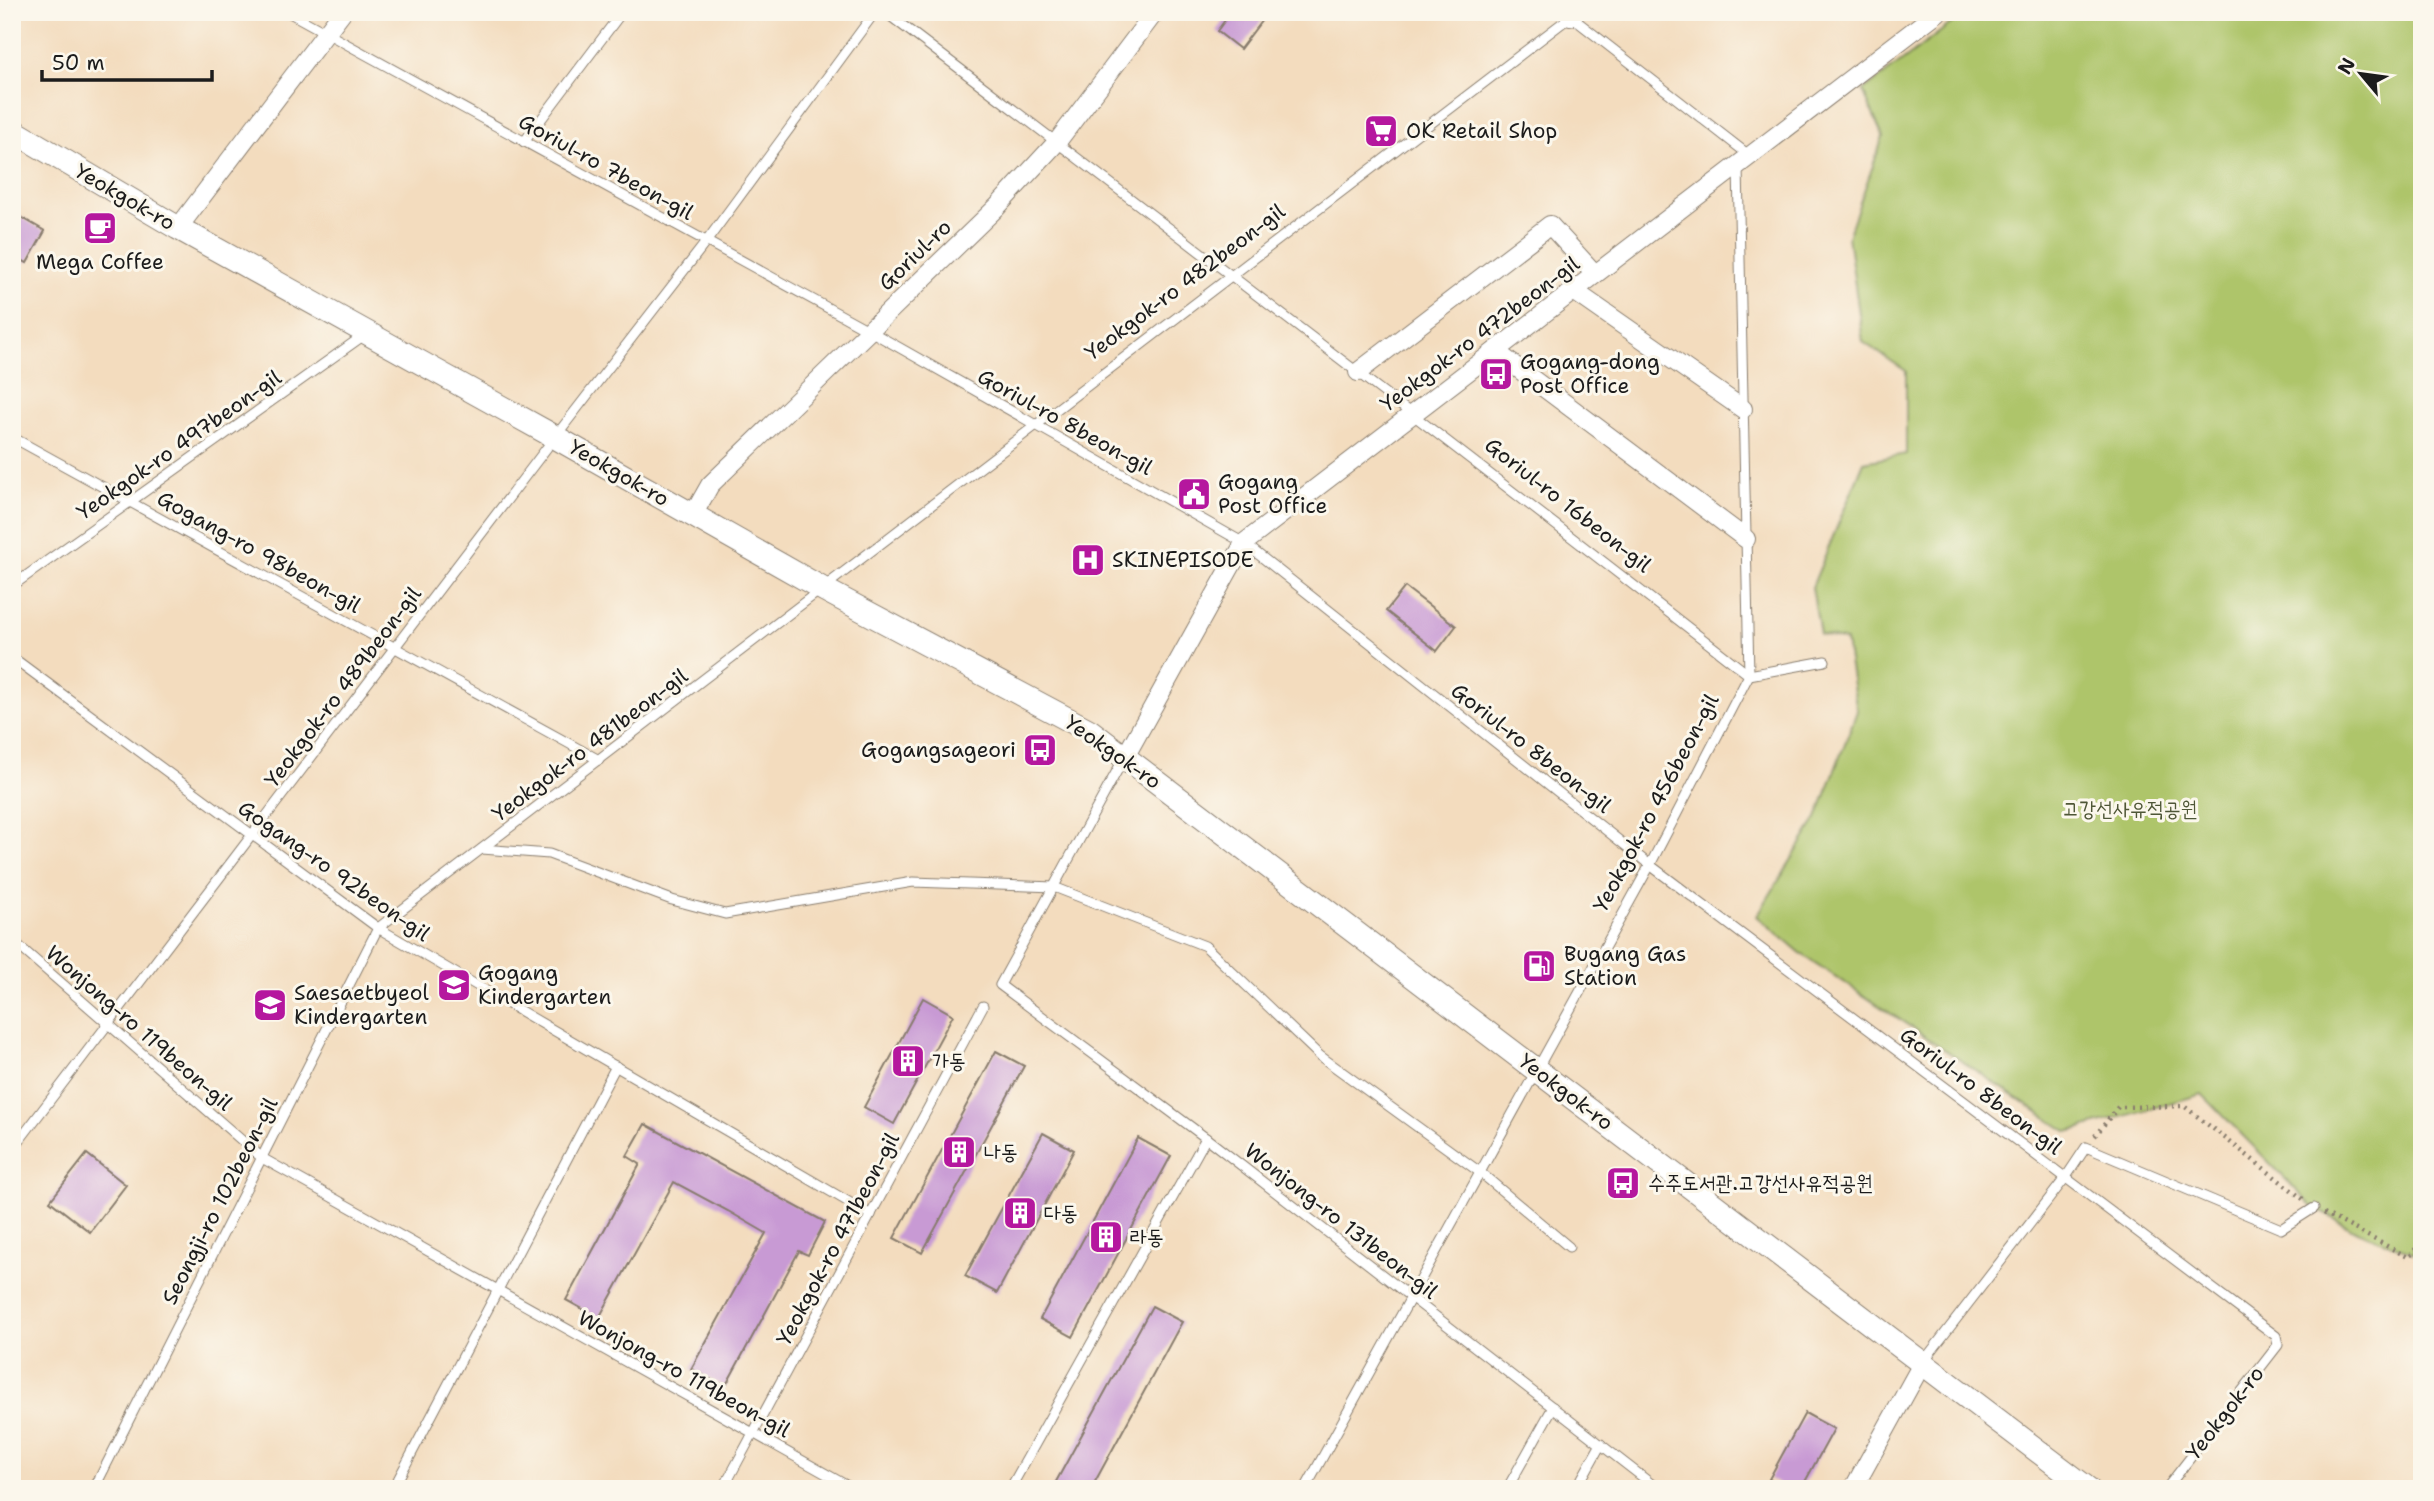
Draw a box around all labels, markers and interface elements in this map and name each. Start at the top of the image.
scale bar [42,38,212,82]
north arrow [2326,38,2396,108]
text: 50 m [52,49,105,77]
text: N [2332,53,2361,79]
street label: Goriul-ro 7beon-gil [514,107,699,227]
supermarket icon: OK Retail Shop [1362,112,1400,150]
place label: OK Retail Shop [1406,117,1557,145]
street label: Yeokgok-ro [70,157,180,237]
street label: Yeokgok-ro 482beon-gil [1079,197,1291,367]
cafe icon: Mega Coffee [81,209,119,247]
street label: Goriul-ro [872,213,958,297]
place label: Mega Coffee [36,248,164,276]
street label: Yeokgok-ro 472beon-gil [1375,249,1586,418]
place label: Gogang-dong Post Office [1520,348,1660,400]
bus stop icon: Gogang-dong Post Office [1477,355,1515,393]
street label: Goriul-ro 8beon-gil [973,362,1158,482]
street label: Yeokgok-ro 497beon-gil [71,363,287,526]
street label: Goriul-ro 16beon-gil [1479,431,1657,579]
street label: Yeokgok-ro [564,433,674,513]
place label: Gogang Post Office [1218,468,1327,520]
public building icon: Gogang Post Office [1175,475,1213,513]
street label: Gogang-ro 98beon-gil [152,484,366,620]
hospital icon: SKINEPISODE [1069,541,1107,579]
place label: SKINEPISODE [1112,546,1254,574]
street label: Yeokgok-ro 489beon-gil [258,581,428,793]
street label: Yeokgok-ro 481beon-gil [486,662,694,828]
street label: Goriul-ro 8beon-gil [1445,677,1617,820]
street label: Yeokgok-ro 456beon-gil [1587,689,1726,917]
street label: Yeokgok-ro [1059,709,1167,795]
bus stop icon: Gogangsageori [1021,731,1059,769]
place label: Gogangsageori [861,736,1016,764]
street label: Gogang-ro 92beon-gil [233,794,436,948]
park label: 고강선사유적공원 [2062,795,2198,823]
street label: Wonjong-ro 119beon-gil [40,939,239,1117]
place label: Bugang Gas Station [1564,940,1686,992]
fuel station icon: Bugang Gas Station [1520,947,1558,985]
place label: Gogang Kindergarten [478,959,611,1011]
school or university icon: Gogang Kindergarten [435,966,473,1004]
place label: Saesaetbyeol Kindergarten [294,979,429,1031]
school or university icon: Saesaetbyeol Kindergarten [251,986,289,1024]
street label: Goriul-ro 8beon-gil [1894,1021,2068,1162]
building icon: 가동 [889,1042,927,1080]
place label: 가동 [932,1047,966,1075]
street label: Yeokgok-ro [1513,1047,1619,1137]
street label: Seongji-ro 102beon-gil [156,1092,285,1309]
street label: Yeokgok-ro 471beon-gil [770,1127,906,1350]
building icon: 나동 [940,1133,978,1171]
street label: Wonjong-ro 131beon-gil [1239,1137,1444,1306]
place label: 나동 [984,1138,1018,1166]
bus stop icon: 수주도서관.고강선사유적공원 [1604,1164,1642,1202]
place label: 수주도서관.고강선사유적공원 [1648,1169,1873,1197]
building icon: 다동 [1001,1194,1039,1232]
place label: 다동 [1044,1199,1078,1227]
building icon: 라동 [1087,1218,1125,1256]
place label: 라동 [1130,1223,1164,1251]
street label: Wonjong-ro 119beon-gil [573,1304,796,1444]
street label: Yeokgok-ro [2180,1360,2270,1466]

